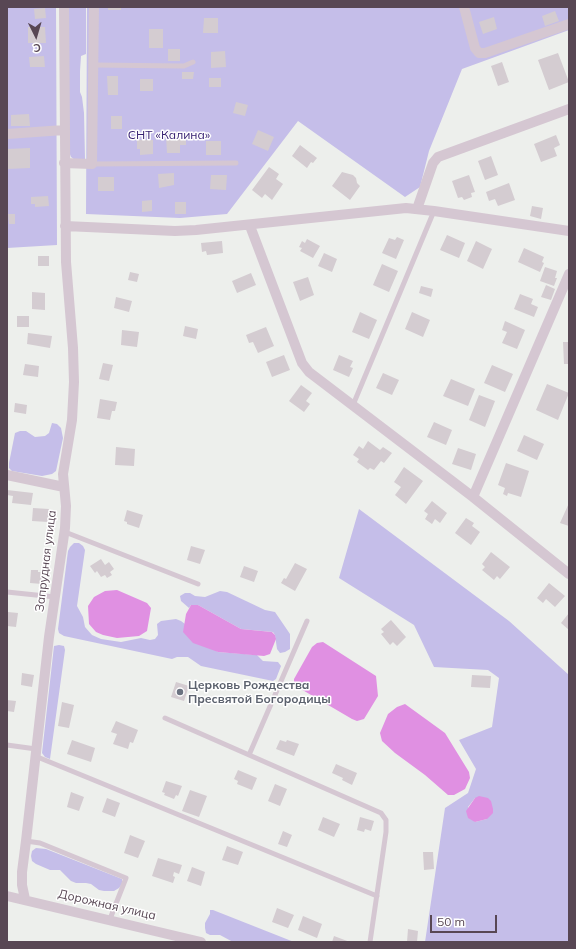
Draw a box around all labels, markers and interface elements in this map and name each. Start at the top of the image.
north arrow [16,16,56,56]
text: С [33,41,41,55]
park label: СНТ «Калина» [128,128,210,142]
street label: Запрудная улица [33,509,59,613]
place label: Церковь Рождества Пресвятой Богородицы [188,678,331,706]
marker: Церковь Рождества Пресвятой Богородицы [175,687,185,697]
street label: Дорожная улица [57,887,157,923]
scale bar [432,907,499,933]
text: 50 m [437,914,465,929]

